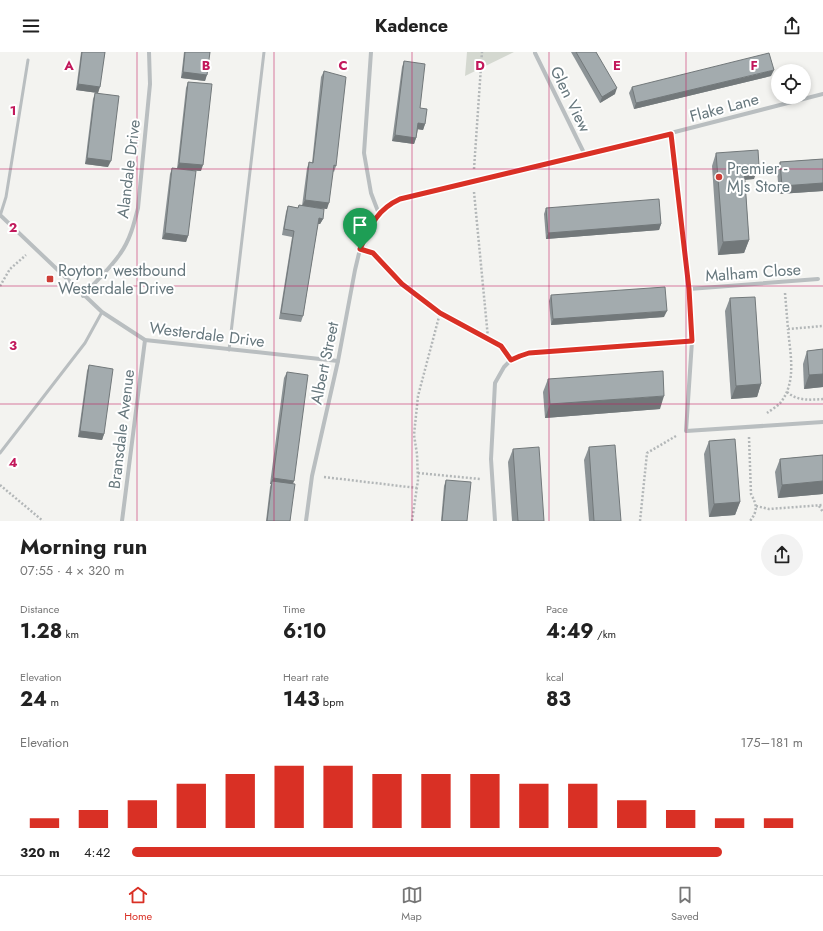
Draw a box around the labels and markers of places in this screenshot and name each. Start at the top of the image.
place label: Premier - MJs Store [727,157,790,198]
marker: Premier - MJs Store [714,172,724,182]
pin [343,208,377,249]
place label: Royton, westbound Westerdale Drive [58,259,186,300]
marker: Royton, westbound Westerdale Drive [45,274,55,284]

